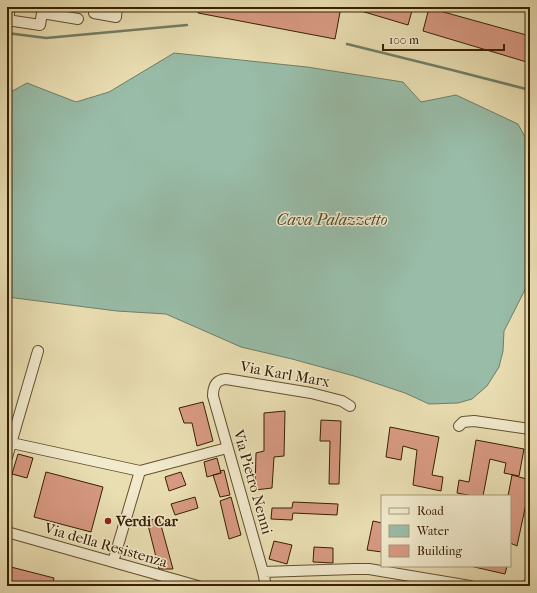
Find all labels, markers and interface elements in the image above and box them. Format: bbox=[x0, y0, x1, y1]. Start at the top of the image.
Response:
scale bar bbox=[383, 26, 504, 52]
text: 100 m bbox=[389, 33, 419, 47]
water label: Cava Palazzetto bbox=[277, 210, 388, 229]
street label: Via Karl Marx bbox=[238, 357, 331, 391]
street label: Via Pietro Nenni bbox=[229, 427, 277, 537]
legend bbox=[381, 495, 511, 567]
text: Road bbox=[417, 504, 444, 518]
place label: Verdi Car bbox=[115, 512, 178, 530]
marker: Verdi Car bbox=[103, 516, 113, 526]
street label: Via della Resistenza bbox=[42, 519, 171, 571]
text: Water bbox=[416, 524, 450, 538]
text: Building bbox=[417, 544, 462, 558]

